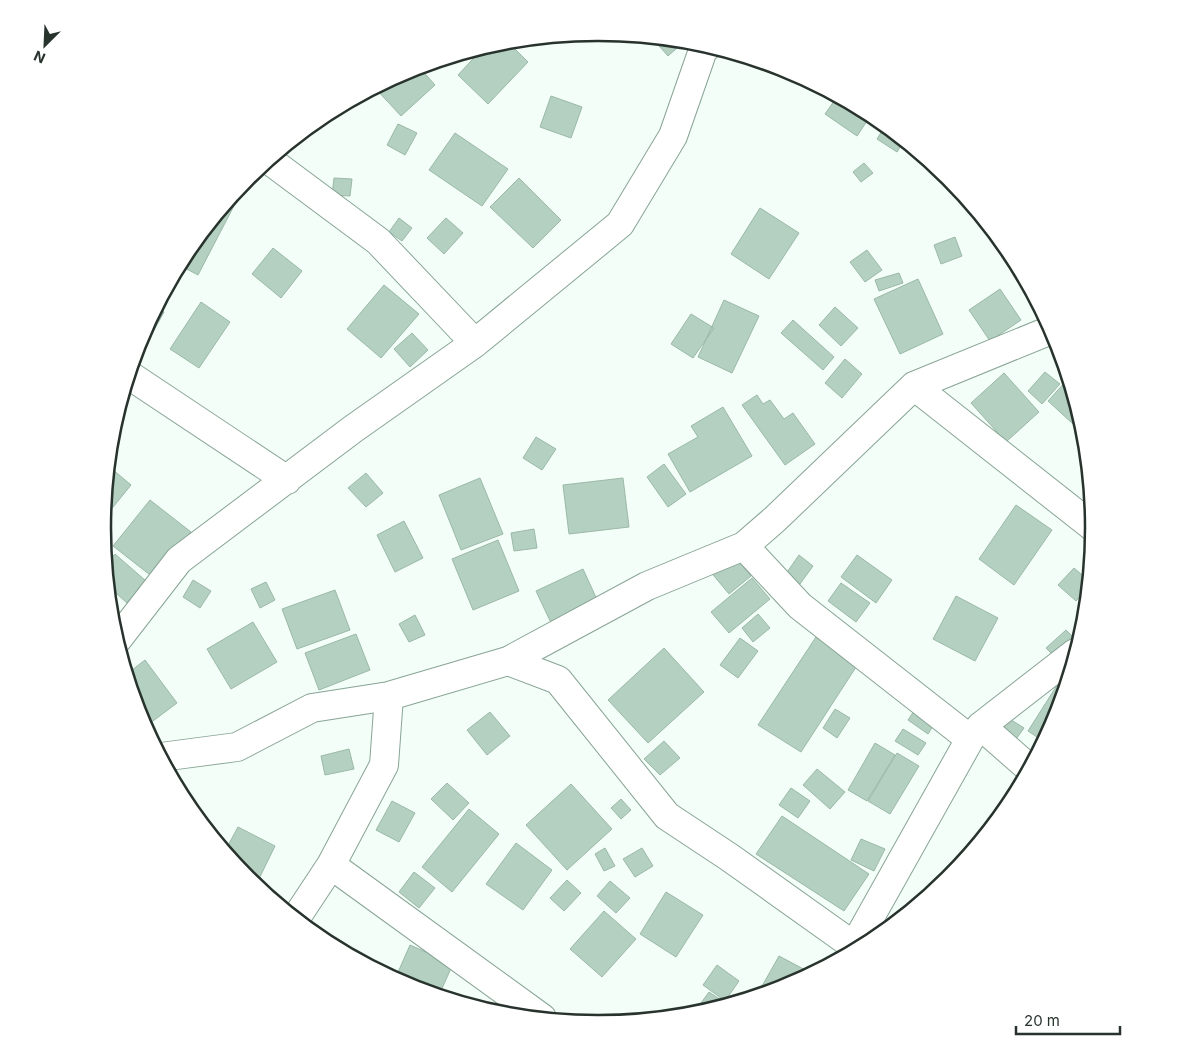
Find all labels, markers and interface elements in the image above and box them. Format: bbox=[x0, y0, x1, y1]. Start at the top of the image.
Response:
north arrow bbox=[20, 20, 70, 70]
text: N bbox=[31, 47, 48, 67]
scale bar bbox=[1016, 1004, 1120, 1036]
text: 20 m bbox=[1024, 1011, 1060, 1030]

